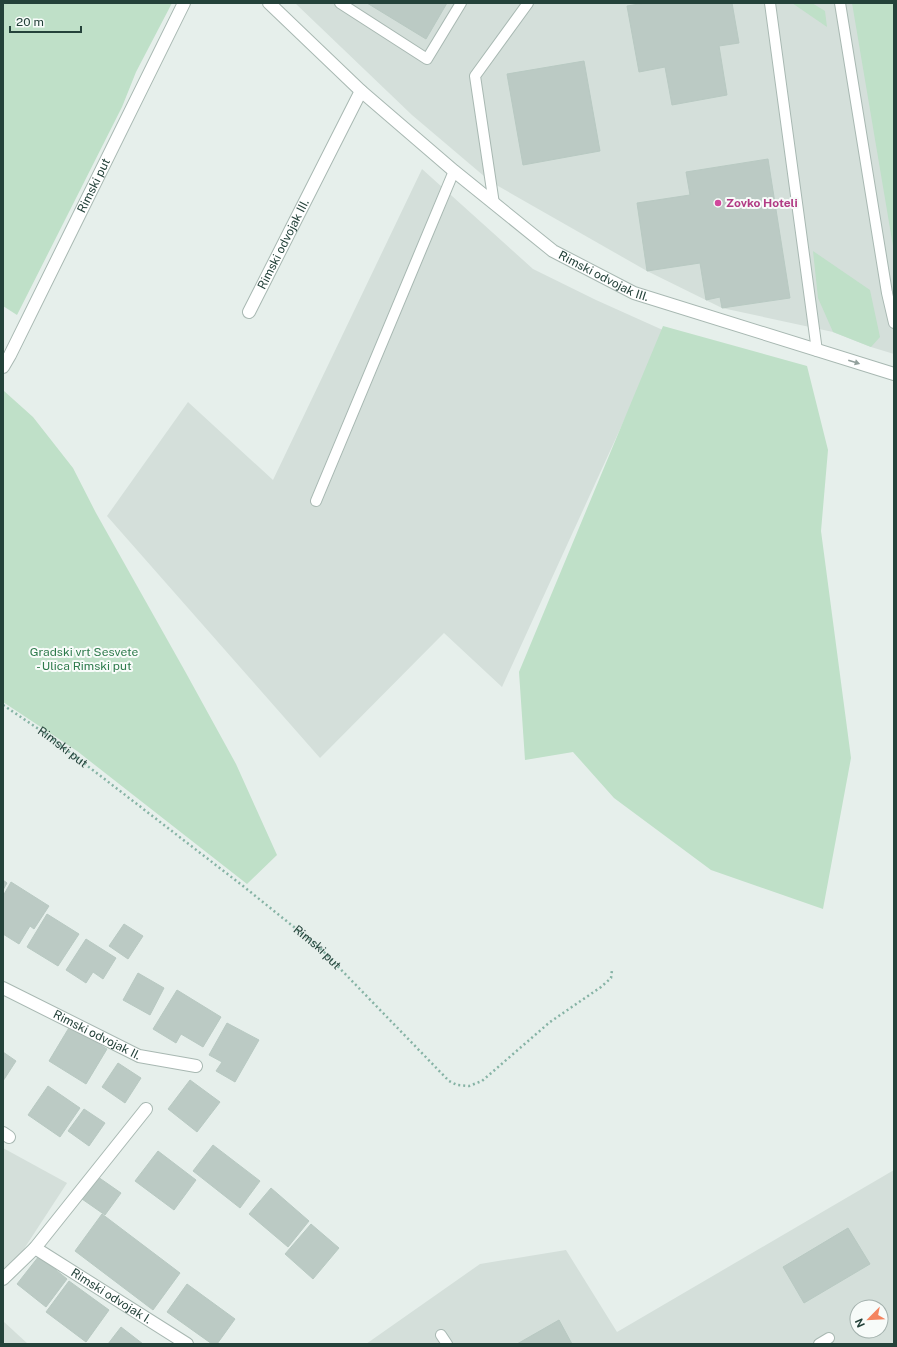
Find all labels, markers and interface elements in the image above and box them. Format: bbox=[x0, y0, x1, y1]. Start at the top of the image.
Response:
scale bar bbox=[10, 8, 81, 34]
text: 20 m bbox=[16, 15, 44, 29]
street label: Rimski put bbox=[74, 156, 113, 215]
place label: Zovko Hoteli bbox=[726, 196, 798, 210]
street label: Rimski odvojak III. bbox=[255, 197, 312, 292]
marker: Zovko Hoteli bbox=[713, 198, 723, 208]
street label: Rimski odvojak III. bbox=[556, 248, 650, 304]
one-way arrow bbox=[848, 359, 860, 365]
park label: Gradski vrt Sesvete - Ulica Rimski put bbox=[30, 645, 138, 673]
street label: Rimski put bbox=[35, 724, 91, 771]
street label: Rimski put bbox=[291, 922, 344, 972]
street label: Rimski odvojak II. bbox=[51, 1007, 143, 1063]
street label: Rimski odvojak I. bbox=[68, 1265, 154, 1327]
north arrow bbox=[849, 1299, 889, 1339]
text: N bbox=[853, 1317, 867, 1329]

